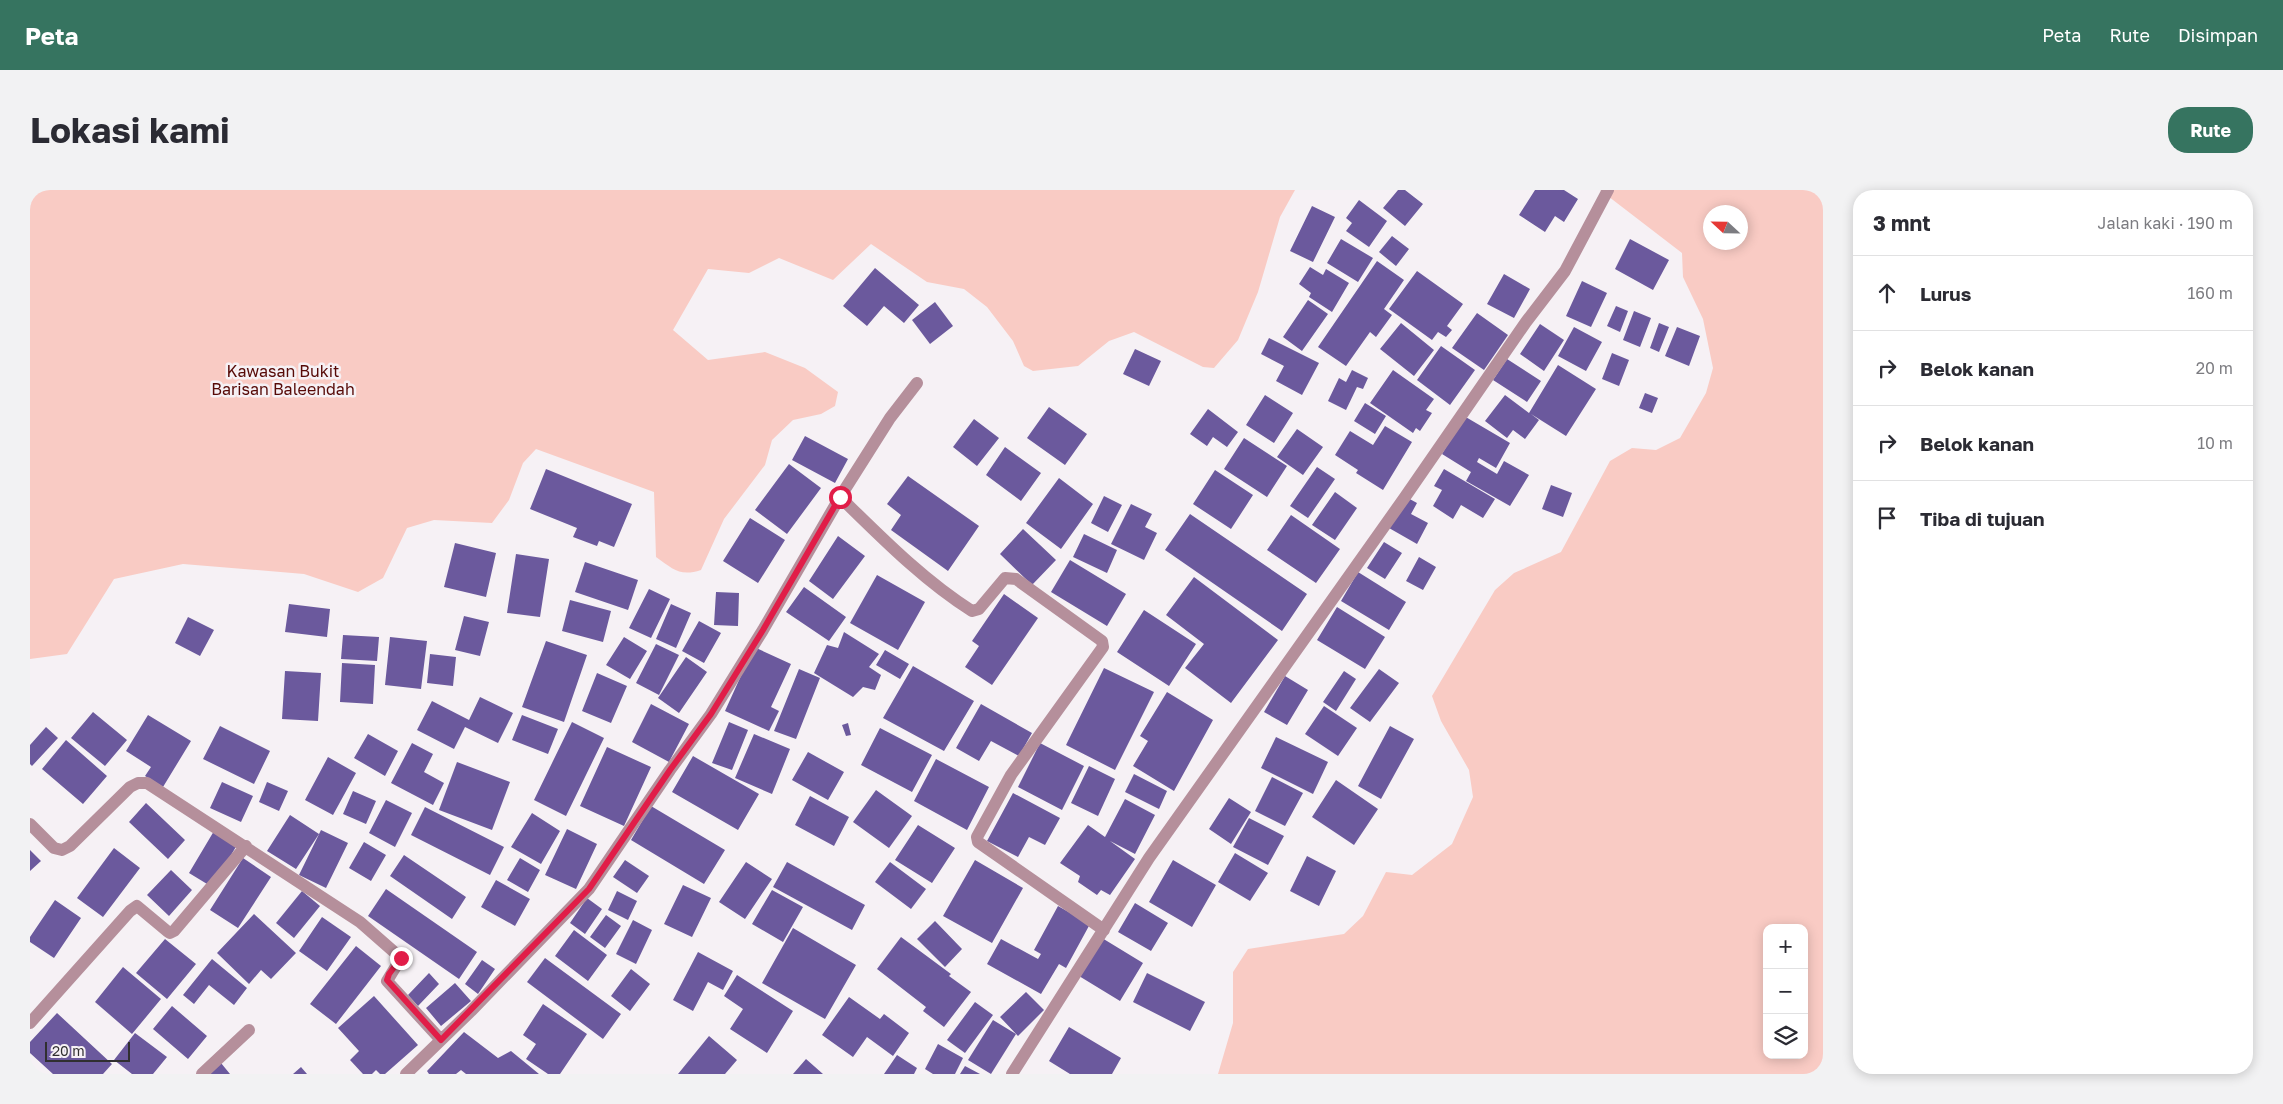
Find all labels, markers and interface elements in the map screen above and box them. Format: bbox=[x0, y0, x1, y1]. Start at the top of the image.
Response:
text: Peta bbox=[25, 21, 78, 50]
text: Peta bbox=[2042, 24, 2082, 46]
text: Rute bbox=[2110, 24, 2150, 46]
text: Disimpan bbox=[2178, 24, 2258, 46]
button: Rute bbox=[2168, 107, 2253, 153]
text: Lokasi kami bbox=[30, 109, 230, 151]
north arrow bbox=[1703, 205, 1748, 250]
text: 3 mnt bbox=[1873, 210, 1931, 236]
text: Jalan kaki · 190 m bbox=[2098, 213, 2233, 233]
icon: ahead bbox=[1873, 279, 1901, 307]
text: Lurus bbox=[1920, 282, 1971, 305]
text: 160 m bbox=[2187, 283, 2233, 303]
icon: right bbox=[1873, 354, 1901, 382]
text: Belok kanan bbox=[1920, 357, 2034, 380]
text: 20 m bbox=[2196, 358, 2233, 378]
park label: Kawasan Bukit Barisan Baleendah bbox=[211, 361, 355, 399]
icon: right bbox=[1873, 429, 1901, 457]
text: Belok kanan bbox=[1920, 432, 2034, 455]
text: 10 m bbox=[2197, 433, 2233, 453]
route start bbox=[829, 486, 852, 509]
icon: arrive bbox=[1873, 504, 1901, 532]
text: Tiba di tujuan bbox=[1920, 507, 2045, 530]
map controls bbox=[1763, 924, 1808, 1059]
button: + bbox=[1763, 924, 1808, 969]
route end bbox=[390, 947, 413, 970]
button: − bbox=[1763, 969, 1808, 1014]
button: layers bbox=[1763, 1014, 1808, 1059]
scale bar bbox=[45, 1039, 130, 1062]
text: 20 m bbox=[52, 1042, 85, 1059]

